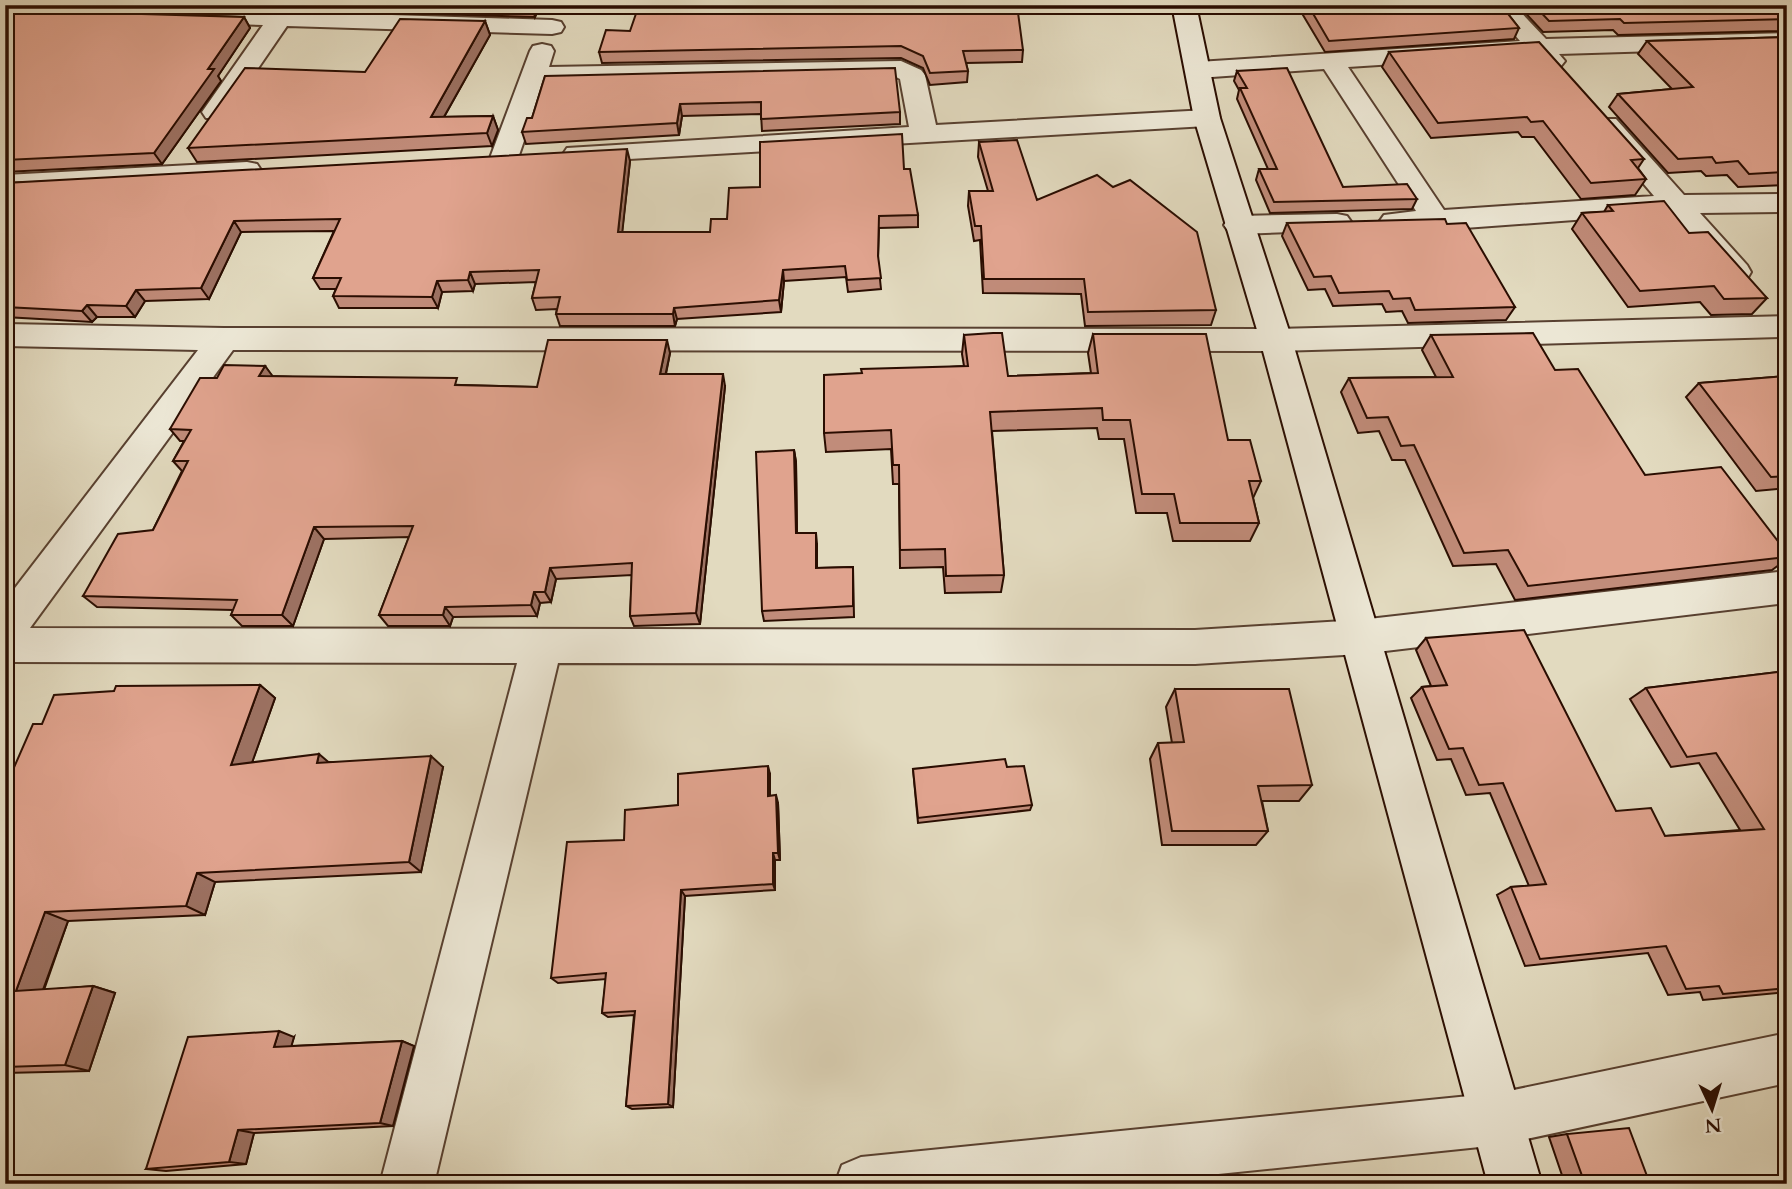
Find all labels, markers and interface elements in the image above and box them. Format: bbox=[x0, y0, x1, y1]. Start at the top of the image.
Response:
north arrow bbox=[1676, 1074, 1746, 1144]
text: N bbox=[1703, 1111, 1722, 1139]

